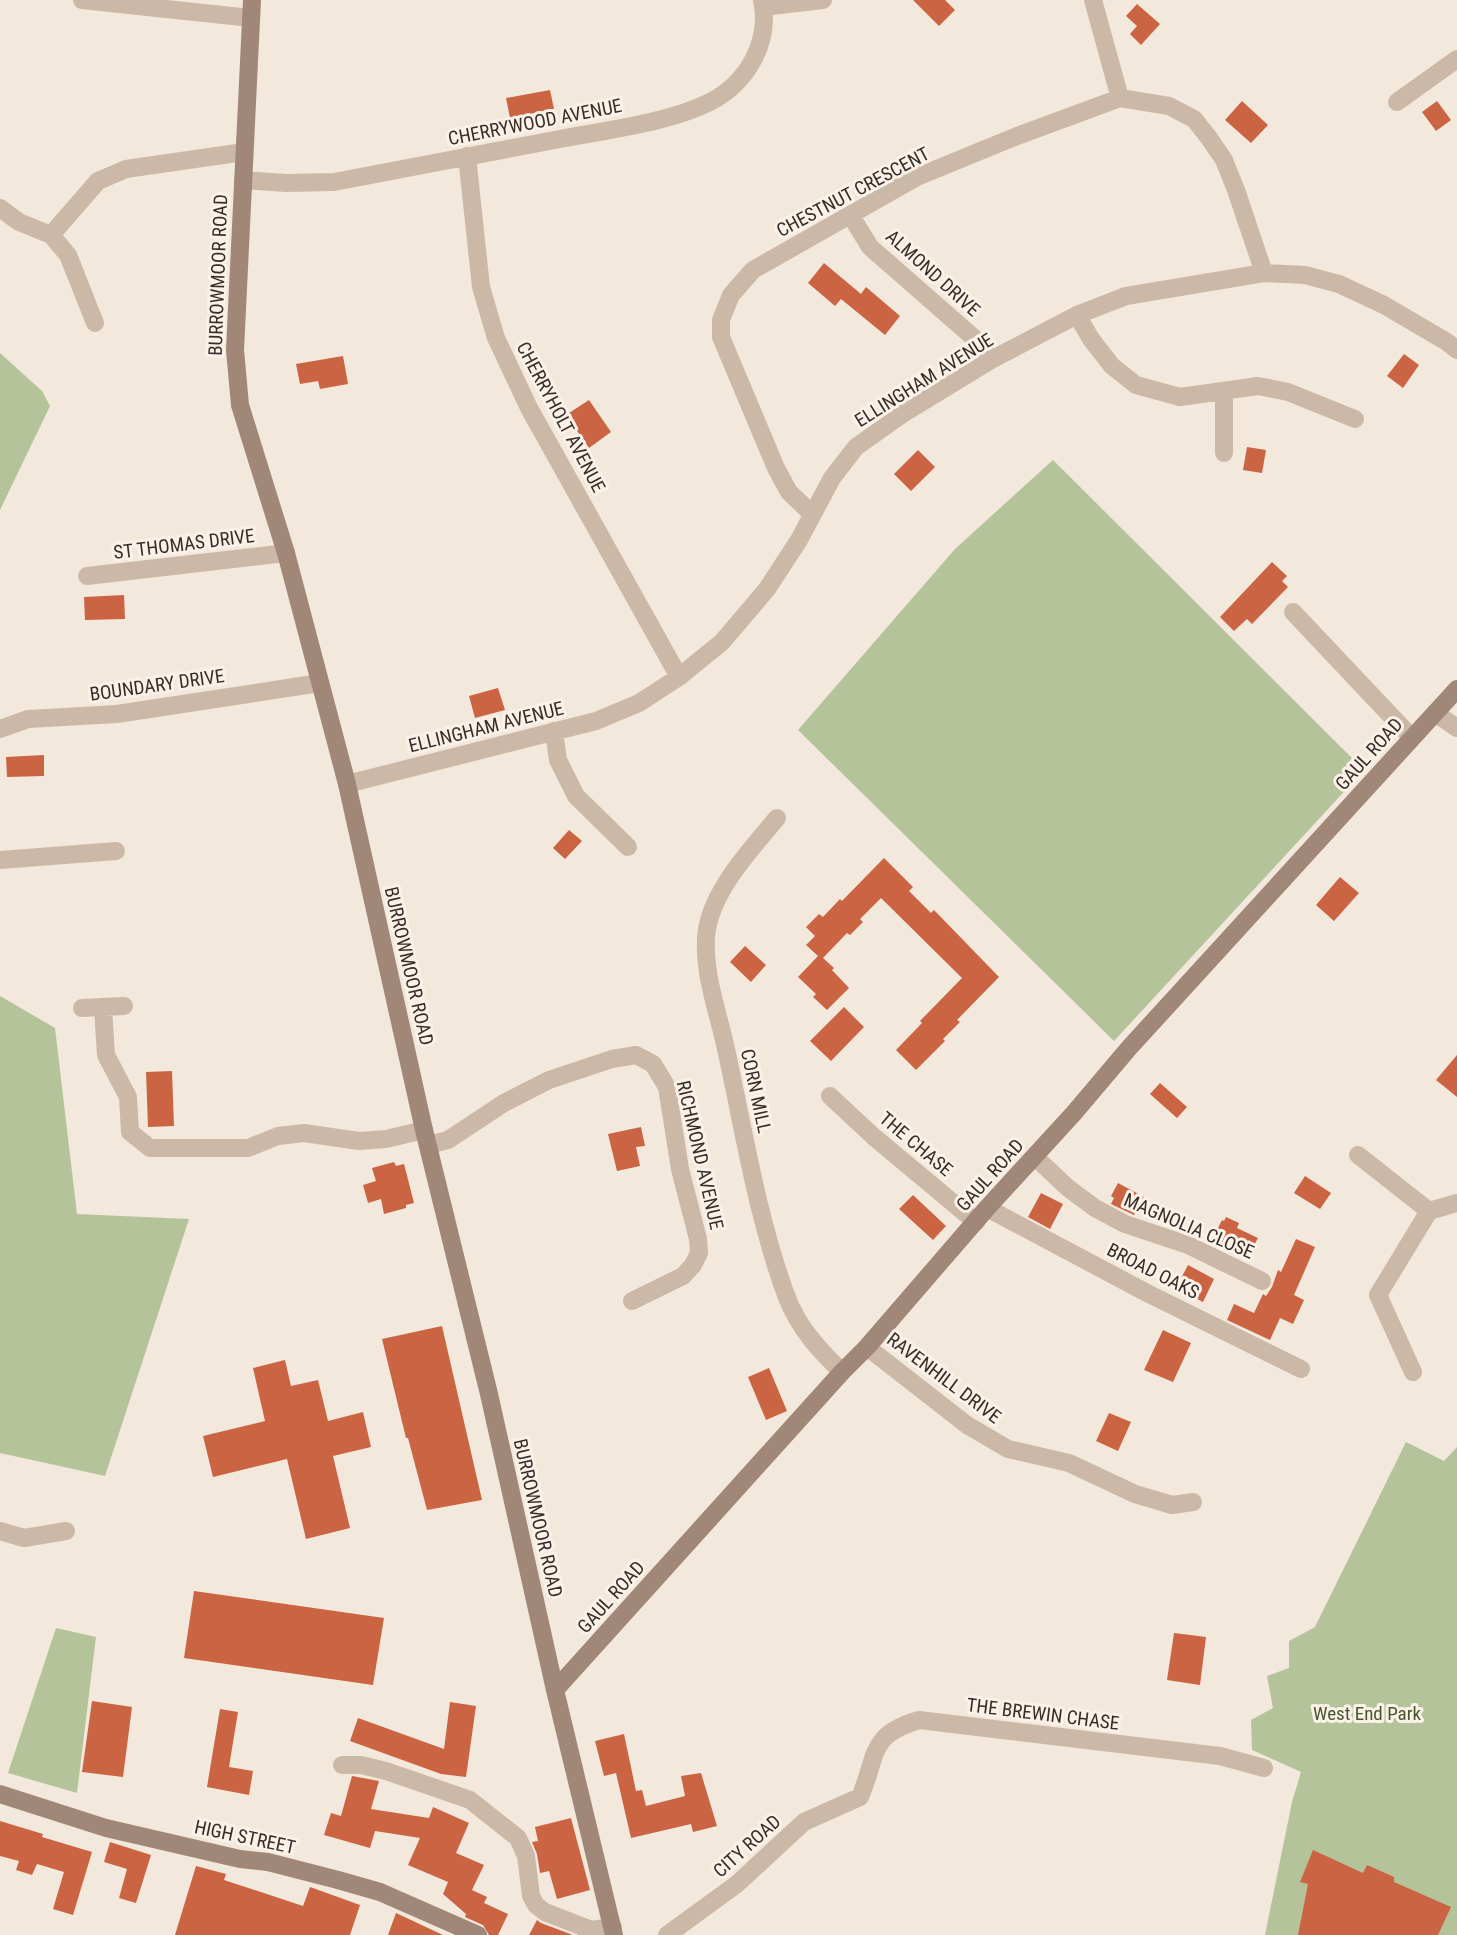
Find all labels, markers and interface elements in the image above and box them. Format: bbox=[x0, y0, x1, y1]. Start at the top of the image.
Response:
street label: CHERRYWOOD AVENUE bbox=[446, 94, 624, 150]
street label: CHESTNUT CRESCENT bbox=[773, 142, 933, 242]
street label: BURROWMOOR ROAD bbox=[204, 194, 232, 356]
street label: ALMOND DRIVE bbox=[881, 225, 985, 321]
street label: ELLINGHAM AVENUE bbox=[850, 328, 998, 432]
street label: CHERRYHOLT AVENUE bbox=[512, 338, 610, 496]
street label: ST THOMAS DRIVE bbox=[112, 524, 256, 564]
street label: BOUNDARY DRIVE bbox=[88, 664, 226, 706]
street label: ELLINGHAM AVENUE bbox=[406, 697, 566, 757]
street label: GAUL ROAD bbox=[1331, 713, 1407, 795]
street label: BURROWMOOR ROAD bbox=[380, 885, 438, 1047]
street label: CORN MILL bbox=[736, 1047, 776, 1135]
street label: RICHMOND AVENUE bbox=[672, 1078, 728, 1232]
street label: THE CHASE bbox=[875, 1107, 957, 1181]
street label: GAUL ROAD bbox=[952, 1134, 1028, 1216]
street label: MAGNOLIA CLOSE bbox=[1121, 1188, 1257, 1264]
street label: BROAD OAKS bbox=[1103, 1238, 1203, 1304]
street label: RAVENHILL DRIVE bbox=[882, 1328, 1006, 1428]
street label: BURROWMOOR ROAD bbox=[509, 1437, 567, 1599]
street label: GAUL ROAD bbox=[573, 1556, 649, 1638]
street label: THE BREWIN CHASE bbox=[965, 1693, 1121, 1735]
park label: West End Park bbox=[1313, 1702, 1421, 1725]
street label: CITY ROAD bbox=[709, 1810, 785, 1882]
street label: HIGH STREET bbox=[192, 1815, 298, 1859]

